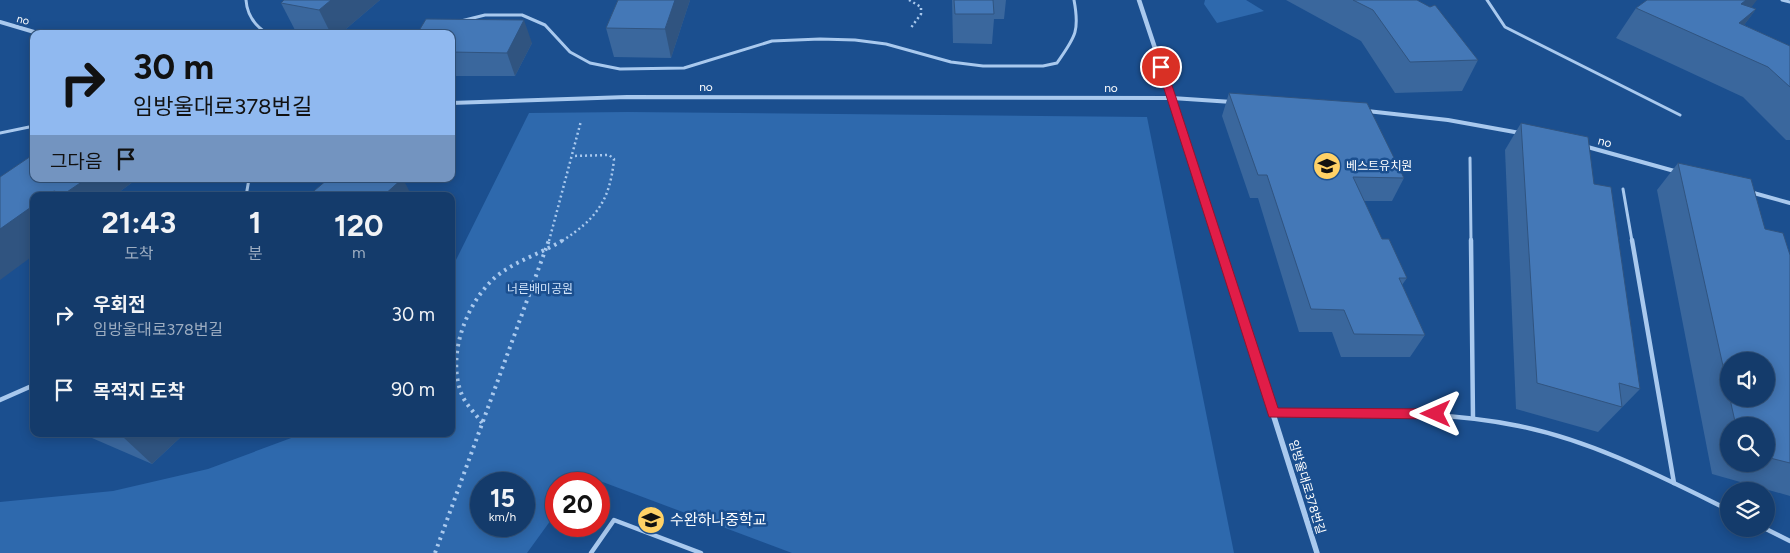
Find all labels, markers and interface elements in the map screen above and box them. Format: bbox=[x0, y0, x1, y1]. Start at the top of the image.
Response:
street label: no bbox=[15, 12, 31, 28]
text: 30 m bbox=[133, 46, 214, 88]
pin bbox=[1140, 46, 1182, 88]
icon: right bbox=[50, 50, 115, 115]
icon: arrive bbox=[1147, 53, 1175, 81]
street label: no bbox=[699, 80, 713, 94]
street label: no bbox=[1104, 81, 1118, 95]
text: 임방울대로378번길 bbox=[133, 93, 312, 120]
street label: no bbox=[1597, 133, 1613, 151]
icon: arrive bbox=[112, 145, 140, 173]
text: 그다음 bbox=[50, 150, 102, 173]
school or university icon: 베스트유치원 bbox=[1312, 151, 1342, 181]
place label: 베스트유치원 bbox=[1346, 159, 1412, 173]
text: 21:43 bbox=[102, 204, 176, 241]
text: 1 bbox=[249, 204, 261, 241]
text: 120 bbox=[334, 207, 383, 244]
text: m bbox=[352, 243, 366, 262]
text: 도착 bbox=[124, 244, 154, 263]
text: 분 bbox=[248, 244, 262, 263]
park label: 너른배미공원 bbox=[507, 282, 573, 296]
text: 우회전 bbox=[93, 293, 145, 316]
icon: right bbox=[50, 301, 78, 329]
text: 30 m bbox=[392, 303, 435, 326]
text: 임방울대로378번길 bbox=[93, 320, 223, 339]
map controls bbox=[1720, 352, 1775, 537]
button: sound bbox=[1720, 352, 1775, 407]
icon: arrive bbox=[50, 376, 78, 404]
text: 90 m bbox=[391, 378, 435, 401]
text: 목적지 도착 bbox=[93, 380, 185, 403]
position arrow bbox=[1409, 387, 1461, 439]
button: search bbox=[1720, 417, 1775, 472]
street label: 임방울대로378번길 bbox=[1286, 438, 1328, 536]
speed limit sign: 20 bbox=[545, 472, 610, 537]
button: layers bbox=[1720, 482, 1775, 537]
text: 15 bbox=[490, 483, 515, 513]
school or university icon: 수완하나중학교 bbox=[636, 505, 666, 535]
text: km/h bbox=[489, 510, 516, 524]
place label: 수완하나중학교 bbox=[670, 511, 767, 529]

